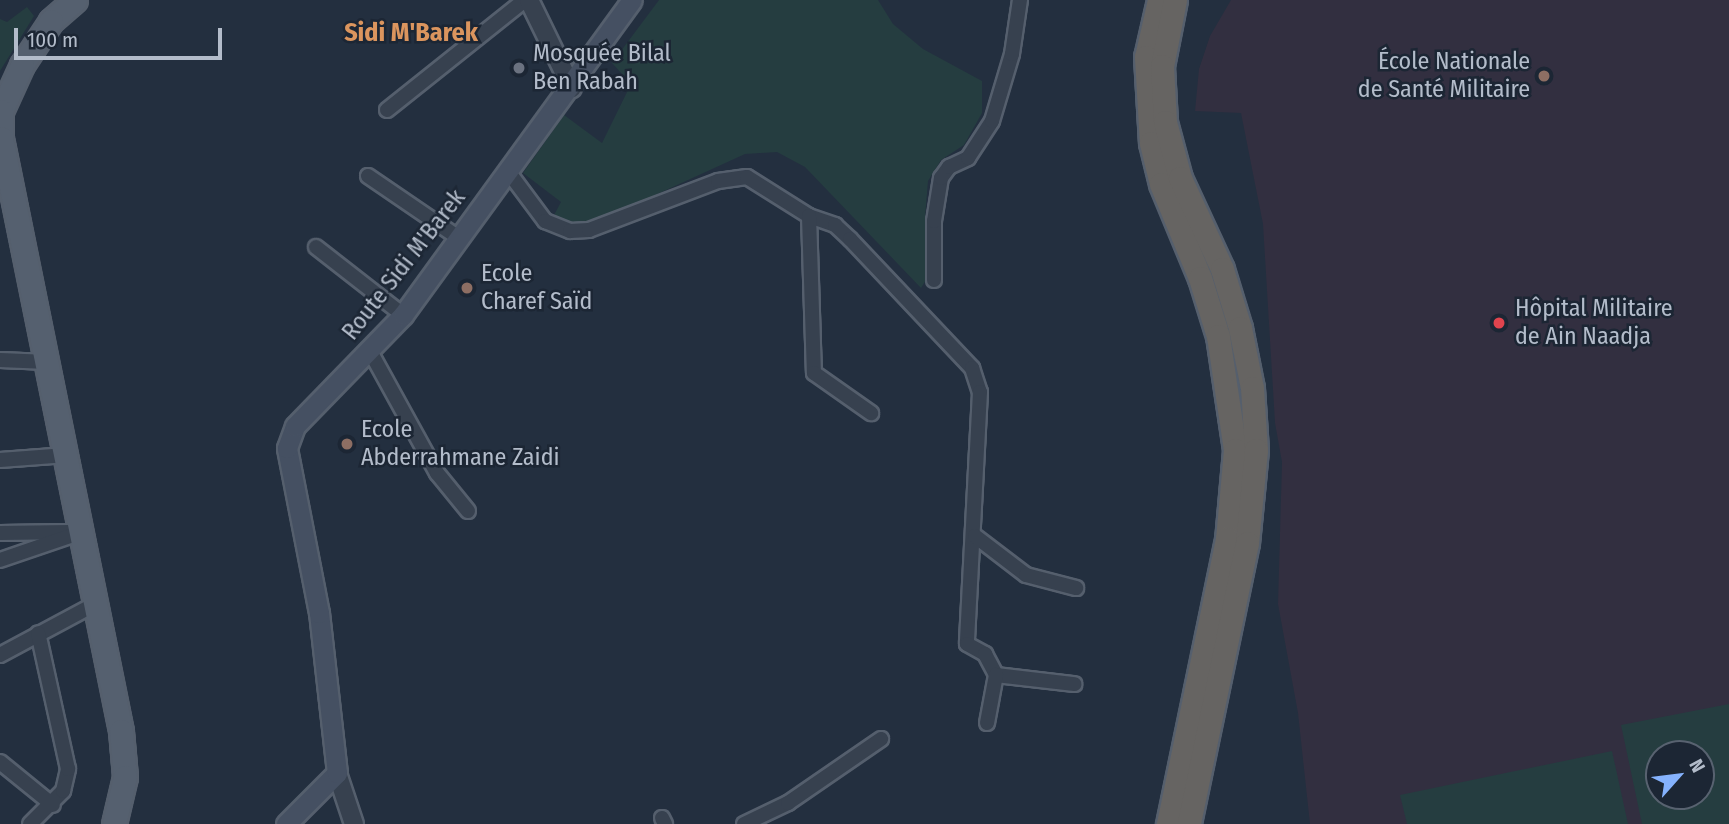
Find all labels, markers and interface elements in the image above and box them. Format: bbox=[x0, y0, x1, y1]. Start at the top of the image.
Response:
scale bar bbox=[18, 14, 226, 58]
district label: Sidi M'Barek bbox=[344, 17, 478, 49]
text: 100 m bbox=[27, 27, 78, 53]
place label: Mosquée Bilal Ben Rabah bbox=[533, 40, 671, 96]
place label: École Nationale de Santé Militaire bbox=[1358, 48, 1530, 104]
marker: Mosquée Bilal Ben Rabah bbox=[511, 60, 527, 76]
marker: École Nationale de Santé Militaire bbox=[1536, 68, 1552, 84]
street label: Route Sidi M'Barek bbox=[336, 184, 472, 346]
place label: Ecole Charef Saïd bbox=[481, 260, 592, 316]
marker: Ecole Charef Saïd bbox=[459, 280, 475, 296]
place label: Hôpital Militaire de Ain Naadja bbox=[1515, 295, 1673, 351]
marker: Hôpital Militaire de Ain Naadja bbox=[1489, 313, 1509, 333]
place label: Ecole Abderrahmane Zaidi bbox=[361, 416, 560, 472]
marker: Ecole Abderrahmane Zaidi bbox=[339, 436, 355, 452]
north arrow bbox=[1645, 740, 1715, 810]
text: N bbox=[1684, 755, 1710, 776]

